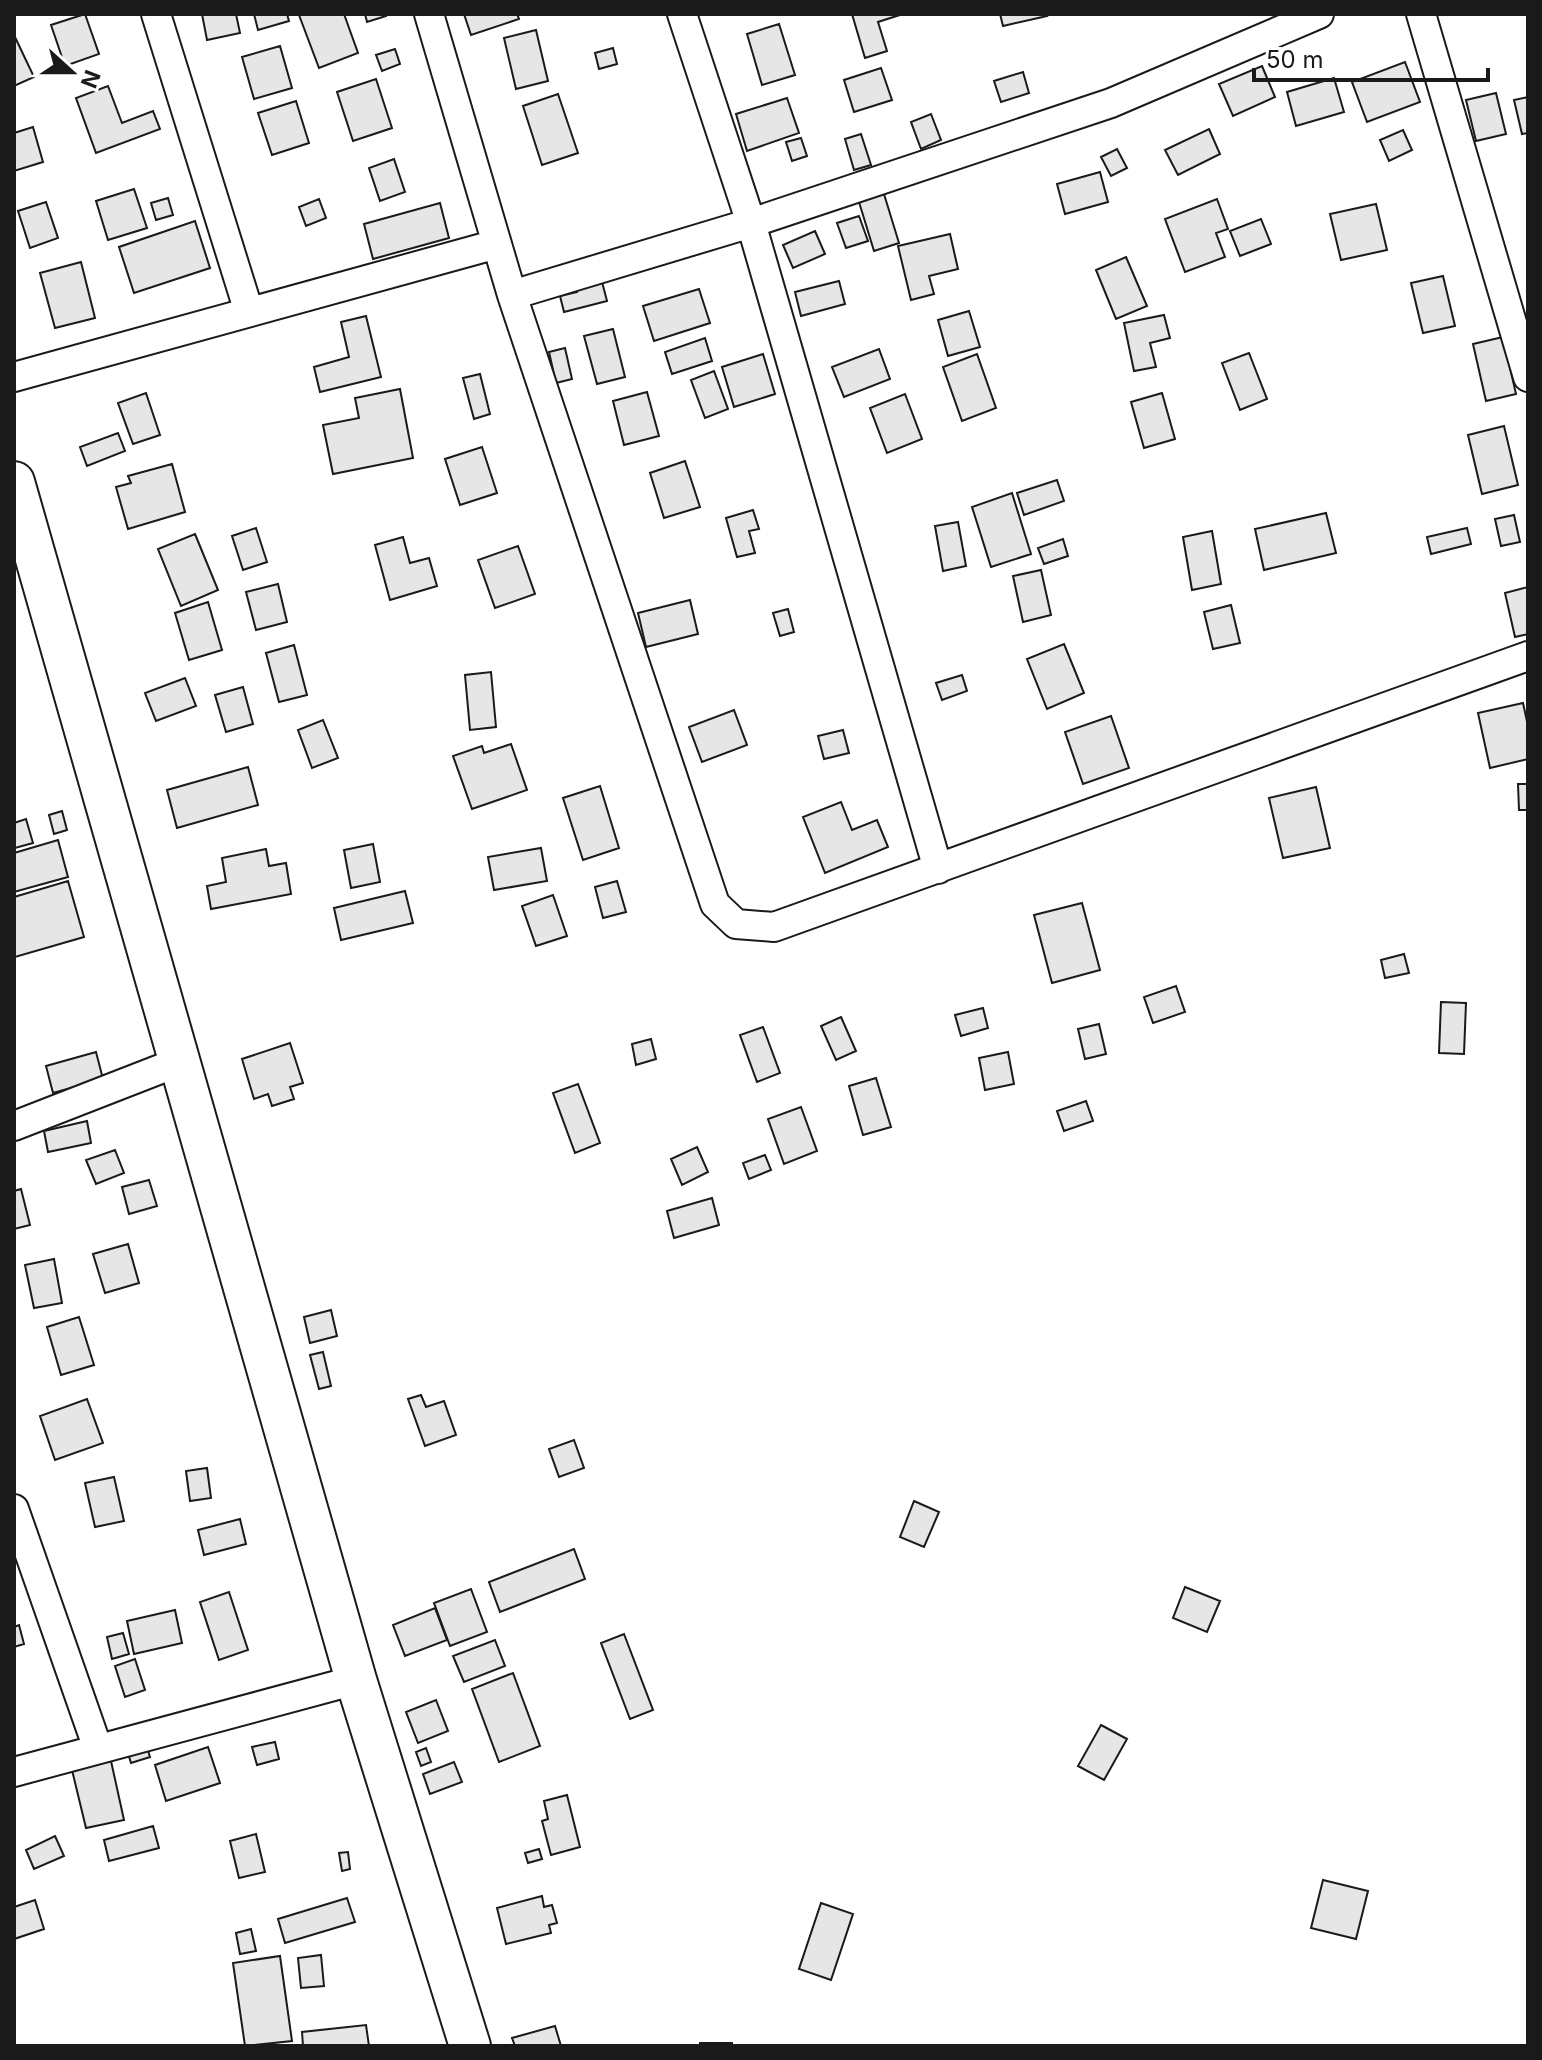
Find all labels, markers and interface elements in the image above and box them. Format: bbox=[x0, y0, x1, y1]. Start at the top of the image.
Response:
north arrow bbox=[32, 32, 112, 112]
scale bar bbox=[1254, 32, 1488, 82]
text: 50 m bbox=[1266, 45, 1324, 74]
text: N bbox=[76, 67, 106, 92]

